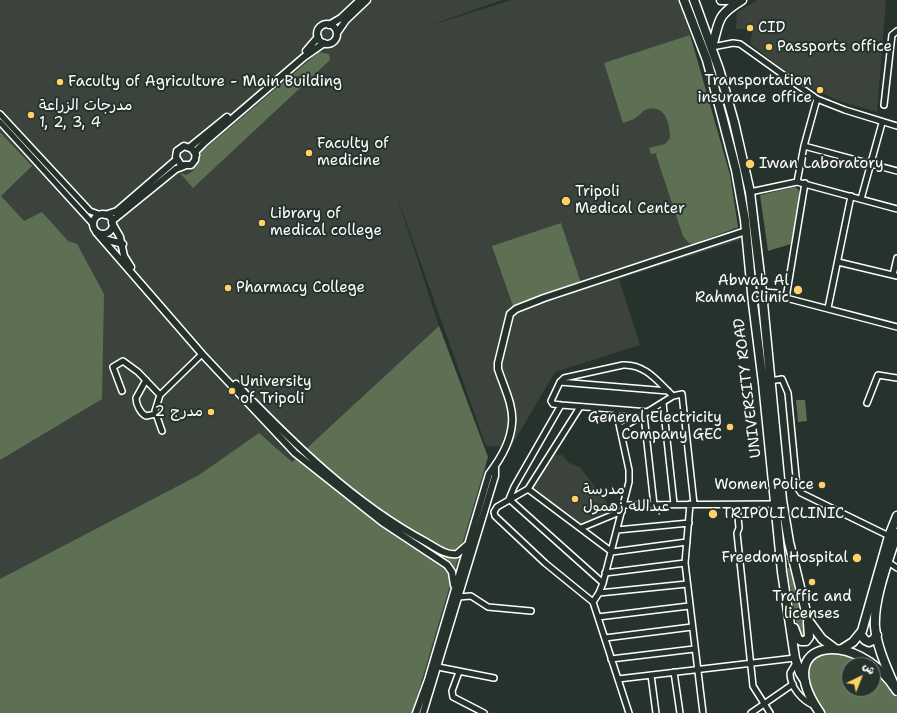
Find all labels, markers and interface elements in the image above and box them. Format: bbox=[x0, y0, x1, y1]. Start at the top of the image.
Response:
place label: CID bbox=[758, 19, 785, 37]
marker: CID bbox=[745, 23, 755, 33]
place label: Passports office bbox=[777, 38, 892, 56]
marker: Passports office bbox=[764, 42, 774, 52]
place label: Transportation insurance office bbox=[697, 72, 812, 107]
place label: Faculty of Agriculture - Main Building bbox=[68, 73, 342, 91]
marker: Faculty of Agriculture - Main Building bbox=[55, 77, 65, 87]
marker: Transportation insurance office bbox=[815, 85, 825, 95]
place label: مدرجات الزراعة 1, 2, 3, 4 bbox=[39, 97, 133, 132]
marker: مدرجات الزراعة 1, 2, 3, 4 bbox=[26, 110, 36, 120]
place label: Faculty of medicine bbox=[317, 135, 389, 170]
marker: Faculty of medicine bbox=[304, 148, 314, 158]
place label: Iwan Laboratory bbox=[759, 155, 884, 173]
marker: Iwan Laboratory bbox=[744, 158, 756, 170]
place label: Tripoli Medical Center bbox=[575, 183, 685, 218]
marker: Tripoli Medical Center bbox=[560, 195, 572, 207]
place label: Library of medical college bbox=[270, 205, 382, 240]
marker: Library of medical college bbox=[257, 218, 267, 228]
place label: Abwab Al Rahma Clinic bbox=[695, 272, 789, 307]
place label: Pharmacy College bbox=[236, 279, 365, 297]
marker: Pharmacy College bbox=[223, 283, 233, 293]
marker: Abwab Al Rahma Clinic bbox=[792, 284, 804, 296]
street label: UNIVERSITY ROAD bbox=[730, 317, 766, 459]
place label: University of Tripoli bbox=[240, 373, 312, 408]
marker: University of Tripoli bbox=[227, 386, 237, 396]
place label: مدرج 2 bbox=[155, 403, 203, 421]
marker: مدرج 2 bbox=[206, 407, 216, 417]
place label: General Electricity Company GEC bbox=[588, 409, 722, 444]
marker: General Electricity Company GEC bbox=[725, 422, 735, 432]
place label: Women Police bbox=[714, 476, 814, 494]
marker: Women Police bbox=[817, 480, 827, 490]
place label: مدرسة عبدالله زهمول bbox=[583, 481, 670, 516]
marker: مدرسة عبدالله زهمول bbox=[570, 494, 580, 504]
place label: TRIPOLI CLINIC bbox=[722, 505, 844, 523]
marker: TRIPOLI CLINIC bbox=[707, 508, 719, 520]
place label: Freedom Hospital bbox=[722, 549, 848, 567]
marker: Freedom Hospital bbox=[851, 552, 863, 564]
marker: Traffic and licenses bbox=[807, 577, 817, 587]
place label: Traffic and licenses bbox=[772, 588, 852, 623]
north arrow bbox=[841, 657, 881, 697]
text: ش bbox=[859, 659, 878, 678]

